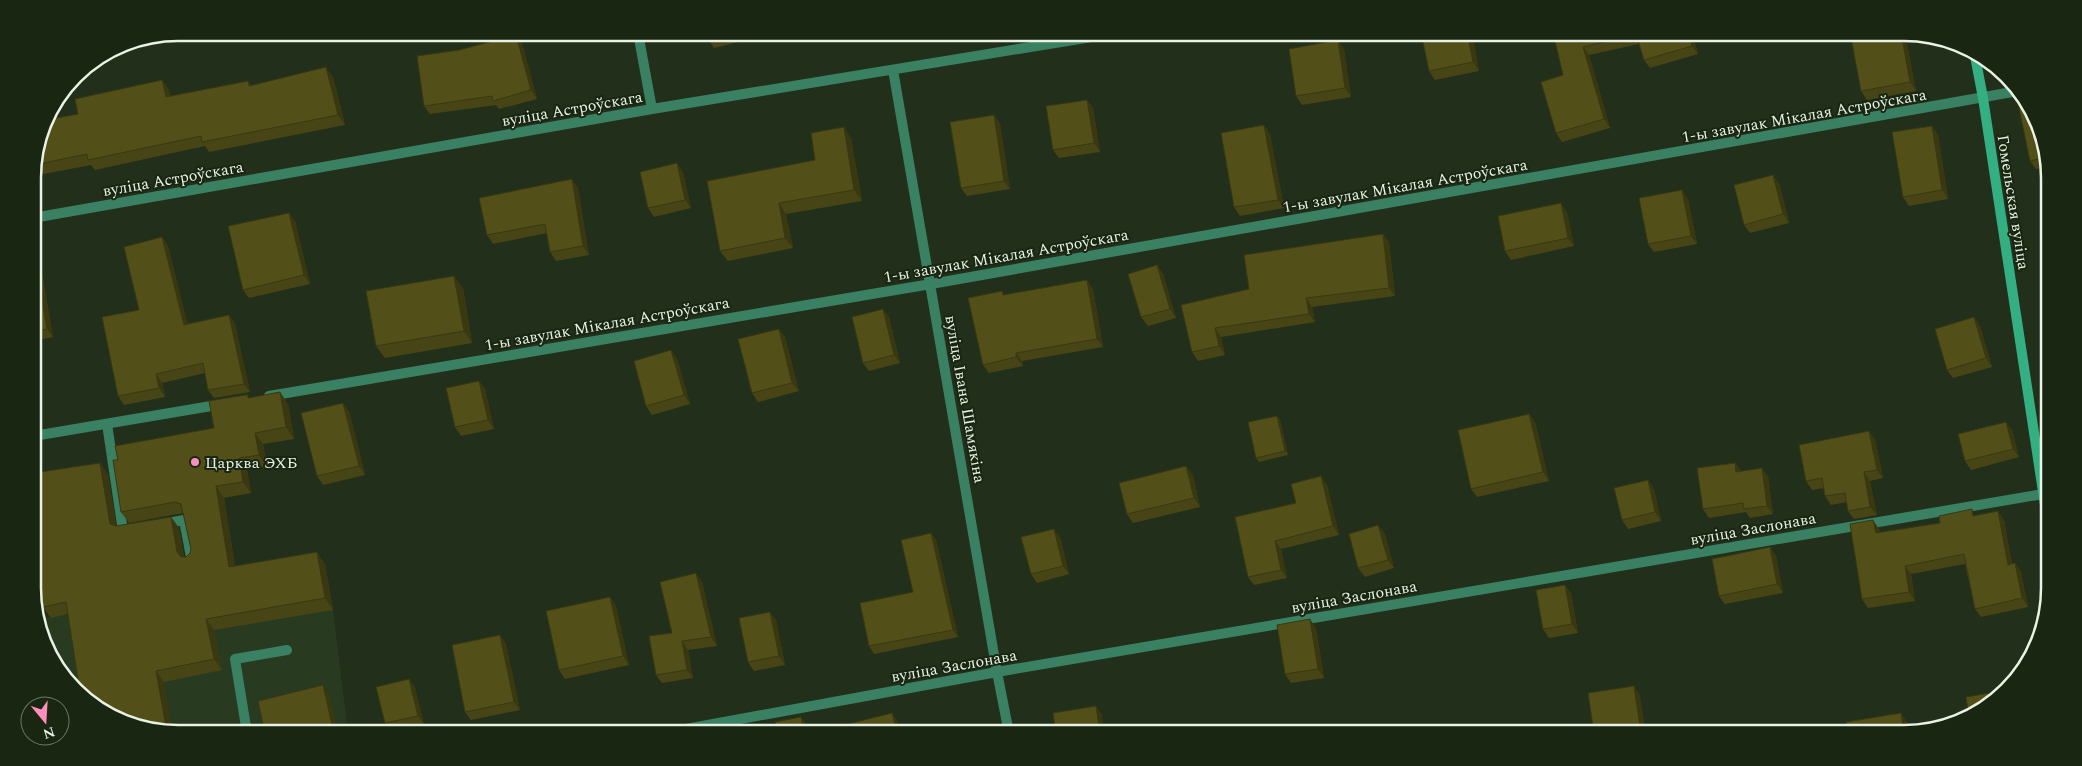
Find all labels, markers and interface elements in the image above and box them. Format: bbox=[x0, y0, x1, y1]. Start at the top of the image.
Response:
street label: 1-ы завулак Мікалая Астроўскага bbox=[1680, 83, 1929, 149]
street label: вуліца Астроўскага bbox=[500, 85, 645, 133]
street label: Гомельская вуліца bbox=[1991, 133, 2036, 271]
street label: 1-ы завулак Мікалая Астроўскага bbox=[1281, 153, 1530, 219]
street label: вуліца Астроўскага bbox=[101, 155, 246, 203]
street label: 1-ы завулак Мікалая Астроўскага bbox=[882, 223, 1131, 289]
street label: 1-ы завулак Мікалая Астроўскага bbox=[483, 291, 732, 357]
street label: вуліца Івана Шамякіна bbox=[938, 313, 992, 485]
place label: Царква ЭХБ bbox=[205, 451, 297, 475]
marker: Царква ЭХБ bbox=[189, 456, 201, 468]
street label: вуліца Заслонава bbox=[1688, 506, 1818, 552]
street label: вуліца Заслонава bbox=[1289, 574, 1419, 620]
street label: вуліца Заслонава bbox=[889, 643, 1019, 689]
north arrow bbox=[20, 696, 70, 746]
text: N bbox=[40, 721, 58, 745]

